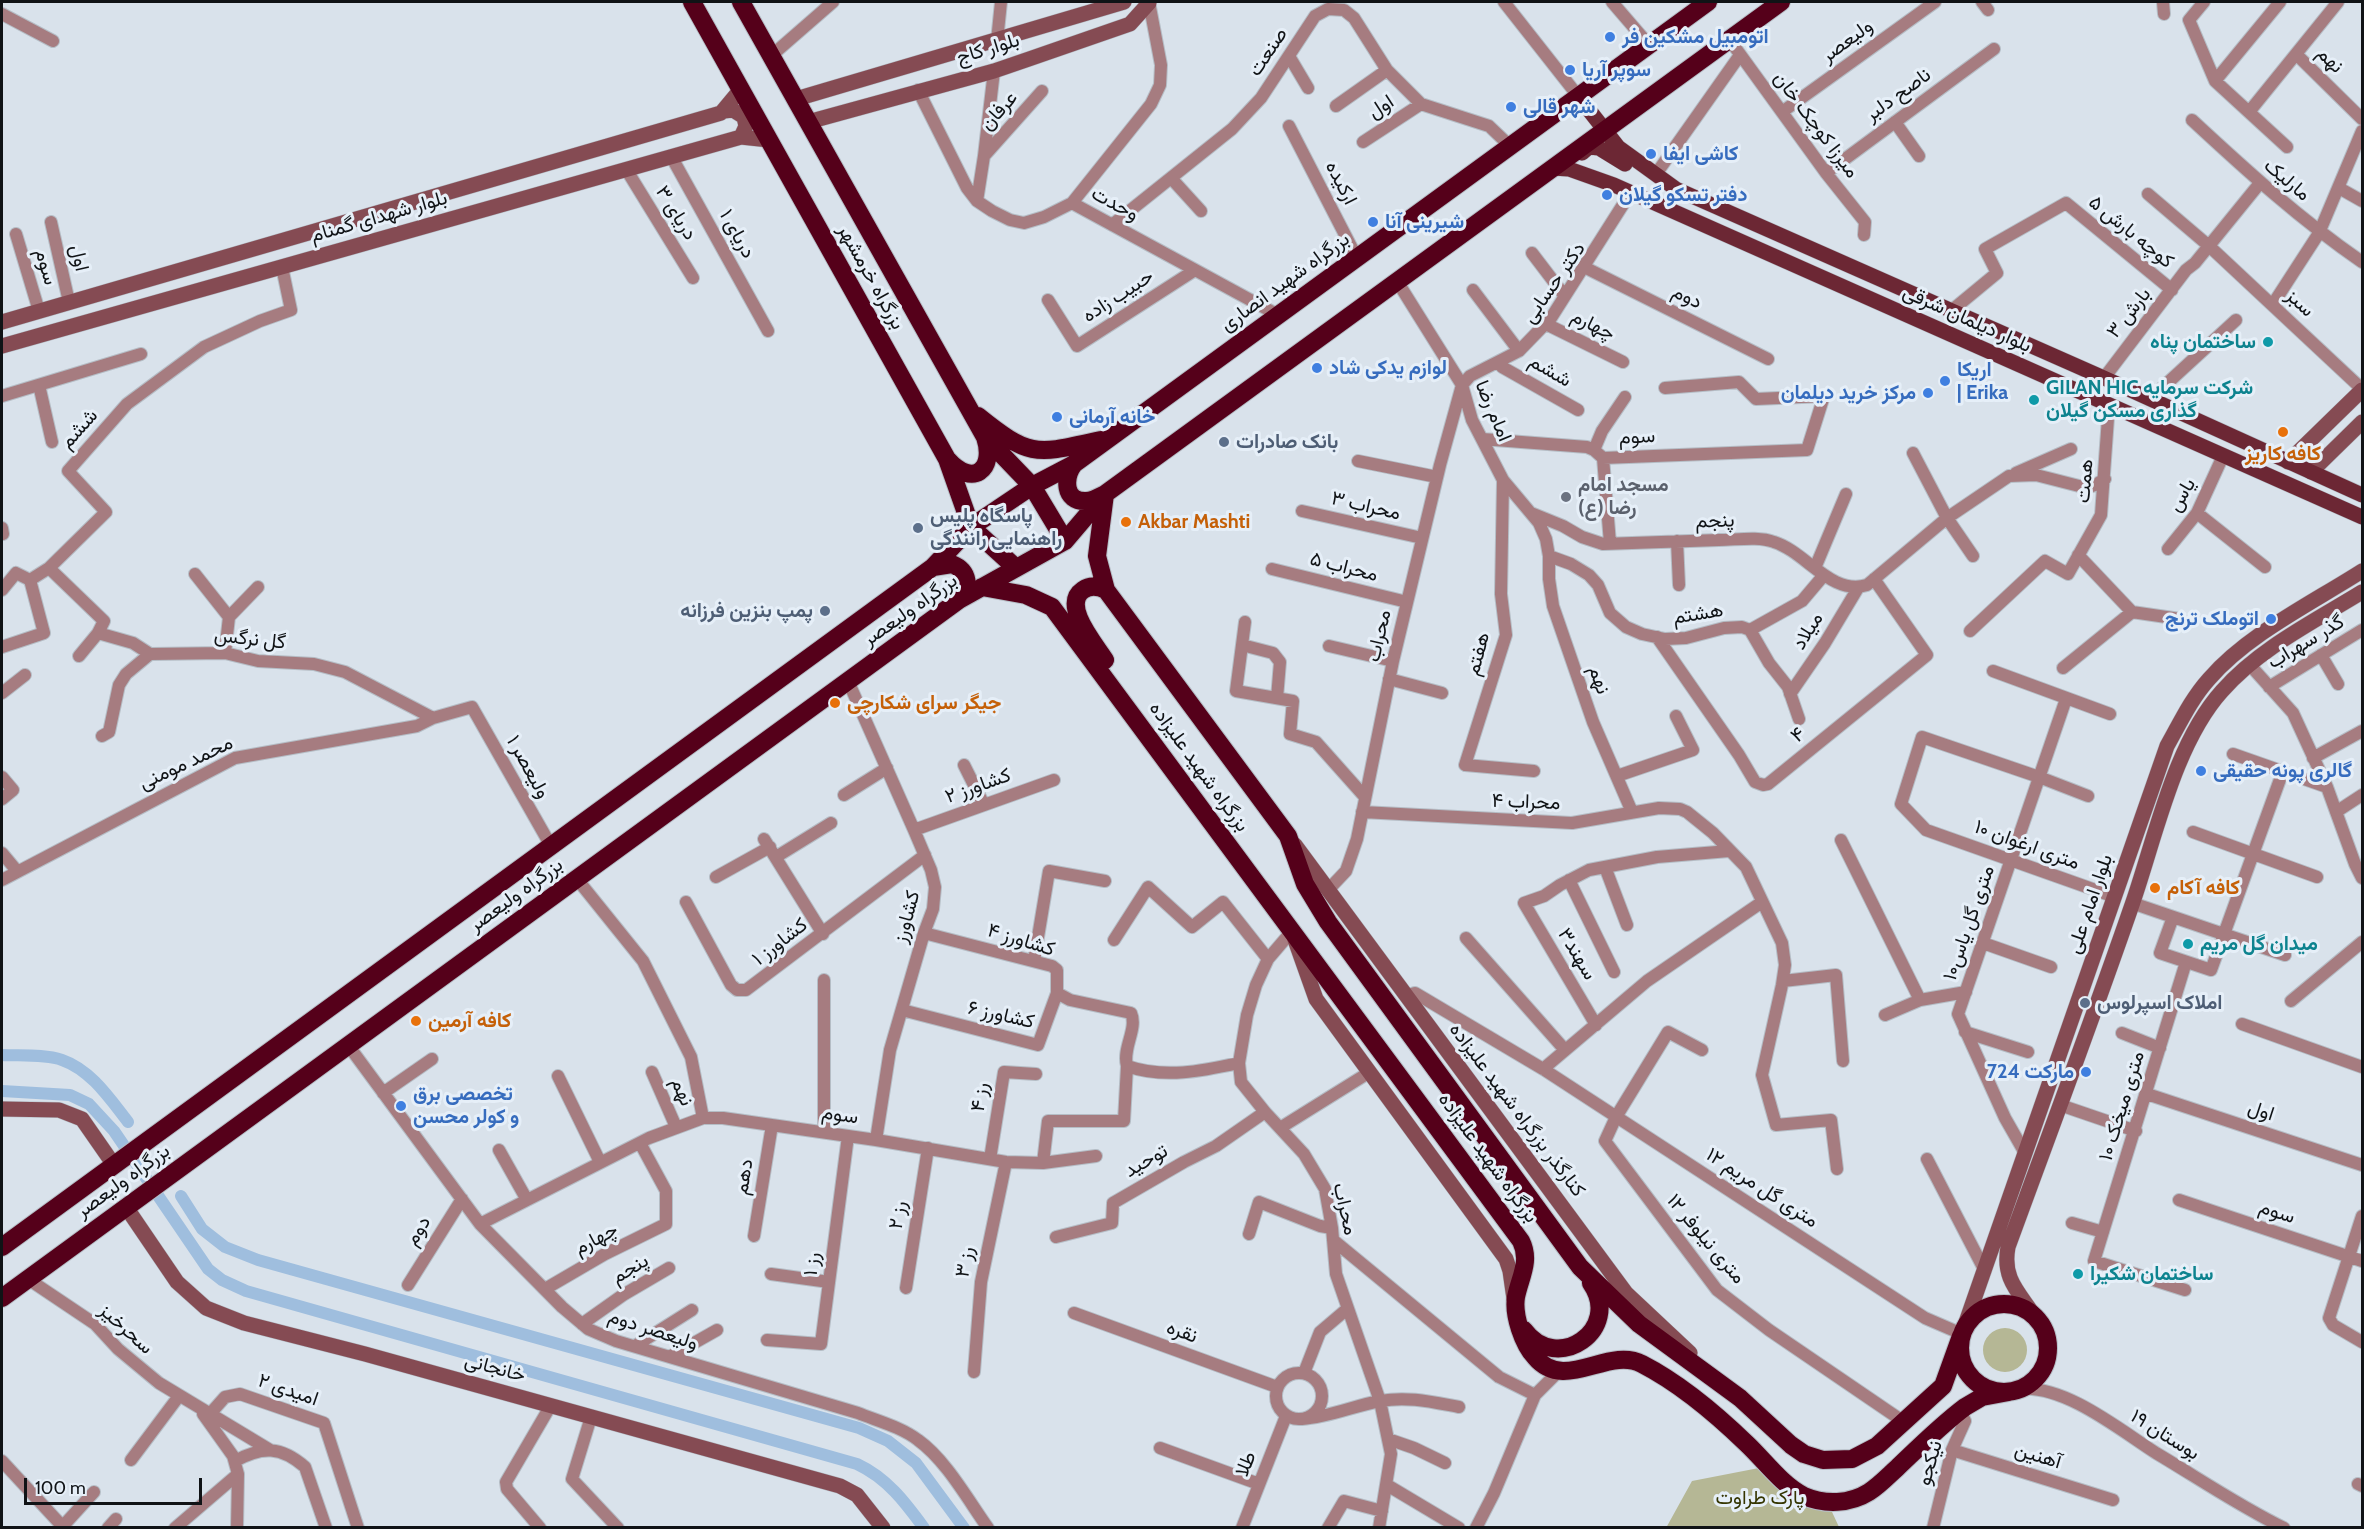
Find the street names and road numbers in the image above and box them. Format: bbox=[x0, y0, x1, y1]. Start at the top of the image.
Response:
street label: ولیعصر bbox=[1816, 14, 1878, 68]
street label: صنعت bbox=[1243, 23, 1293, 81]
street label: بلوار کاج bbox=[954, 28, 1022, 70]
street label: نهم bbox=[2311, 42, 2349, 78]
street label: ناصح دلبر bbox=[1860, 63, 1936, 127]
street label: میرزا کوچک خان bbox=[1768, 67, 1864, 183]
street label: عرفان bbox=[975, 86, 1023, 136]
street label: اول bbox=[1363, 90, 1399, 124]
street label: مارلیک bbox=[2259, 154, 2315, 206]
street label: ارکیده bbox=[1320, 157, 1362, 209]
street label: دریای ۳ bbox=[650, 181, 702, 245]
street label: وحدت bbox=[1087, 181, 1143, 227]
street label: بلوار شهدای گمنام bbox=[308, 186, 450, 248]
street label: کوچه بارش ۵ bbox=[2084, 190, 2178, 274]
street label: دریای ۱ bbox=[714, 205, 760, 263]
street label: بزرگراه خرمشهر bbox=[832, 220, 910, 334]
street label: بزرگراه شهید انصاری bbox=[1216, 227, 1354, 337]
street label: دکتر حسابی bbox=[1517, 238, 1591, 328]
street label: اول bbox=[64, 242, 94, 274]
street label: سوم bbox=[29, 246, 63, 288]
street label: حبیب زاده bbox=[1078, 264, 1158, 328]
street label: دوم bbox=[1668, 280, 1706, 314]
street label: بلوار دیلمان شرقی bbox=[1899, 280, 2035, 358]
street label: بارش ۳ bbox=[2102, 283, 2156, 343]
street label: سبز bbox=[2281, 284, 2319, 322]
street label: چهارم bbox=[1567, 304, 1619, 346]
street label: ششم bbox=[1524, 349, 1576, 393]
street label: امام رضا bbox=[1469, 377, 1517, 445]
street label: ششم bbox=[55, 404, 103, 454]
street label: سوم bbox=[1618, 424, 1656, 450]
street label: همت bbox=[2071, 458, 2099, 504]
street label: یاس bbox=[2163, 474, 2201, 516]
street label: محراب ۳ bbox=[1329, 486, 1403, 526]
street label: پنجم bbox=[1695, 508, 1735, 534]
street label: محراب ۵ bbox=[1308, 547, 1380, 587]
street label: بزرگراه ولیعصر bbox=[858, 569, 962, 651]
street label: هشتم bbox=[1671, 598, 1725, 630]
street label: محراب bbox=[1361, 608, 1397, 664]
street label: میلاد bbox=[1787, 608, 1829, 654]
street label: گذر سهراب bbox=[2263, 610, 2349, 674]
street label: گل نرگس bbox=[213, 623, 287, 655]
street label: هفتم bbox=[1461, 630, 1495, 678]
street label: نهم bbox=[1583, 663, 1615, 697]
street label: بزرگراه شهید علیزاده bbox=[1144, 697, 1254, 837]
street label: ۴ bbox=[1786, 722, 1810, 748]
street label: محمد مومنی bbox=[135, 731, 237, 795]
street label: ولیعصر ۱ bbox=[501, 731, 555, 803]
street label: کشاورز ۲ bbox=[942, 763, 1014, 809]
street label: محراب ۴ bbox=[1491, 789, 1561, 815]
street label: ۱۰ متری ارغوان bbox=[1971, 815, 2083, 875]
street label: بلوار امام علی bbox=[2062, 851, 2118, 957]
street label: بزرگراه ولیعصر bbox=[464, 853, 568, 937]
street label: ۱۰متری گل یاس bbox=[1938, 862, 2000, 984]
street label: کشاورز bbox=[889, 888, 925, 946]
street label: کشاورز ۱ bbox=[748, 913, 812, 971]
street label: کشاورز ۴ bbox=[984, 918, 1058, 962]
street label: سهند۳ bbox=[1552, 924, 1602, 984]
street label: کشاورز ۶ bbox=[965, 996, 1037, 1034]
street label: کنارگذر بزرگراه شهید علیزاده bbox=[1444, 1018, 1590, 1202]
street label: ۱۰ متری میخک bbox=[2094, 1048, 2150, 1164]
street label: نهم bbox=[665, 1074, 699, 1110]
street label: رز ۴ bbox=[966, 1081, 994, 1113]
street label: بزرگراه شهید علیزاده bbox=[1433, 1088, 1543, 1228]
street label: اول bbox=[2245, 1096, 2277, 1126]
street label: سوم bbox=[820, 1101, 860, 1129]
street label: بزرگراه ولیعصر bbox=[71, 1139, 175, 1223]
street label: توحید bbox=[1120, 1139, 1172, 1183]
street label: ۱۲ متری گل مریم bbox=[1701, 1143, 1823, 1233]
street label: دهم bbox=[729, 1157, 759, 1197]
street label: محراب bbox=[1327, 1181, 1363, 1237]
street label: ۱۲ متری نیلوفر bbox=[1661, 1189, 1751, 1289]
street label: سوم bbox=[2256, 1195, 2298, 1229]
street label: رز ۲ bbox=[884, 1199, 912, 1231]
street label: دوم bbox=[400, 1212, 436, 1250]
street label: چهارم bbox=[570, 1218, 622, 1260]
street label: رز ۳ bbox=[950, 1245, 980, 1279]
street label: پنجم bbox=[607, 1249, 653, 1289]
street label: رز ۱ bbox=[799, 1251, 825, 1277]
street label: سحرخیز bbox=[94, 1298, 158, 1360]
street label: ولیعصر دوم bbox=[605, 1304, 701, 1356]
street label: نقره bbox=[1163, 1315, 1201, 1349]
street label: خانجانی bbox=[462, 1348, 528, 1388]
street label: امیدی ۲ bbox=[255, 1369, 321, 1411]
street label: بوستان ۱۹ bbox=[2126, 1404, 2204, 1466]
street label: نیکجو bbox=[1912, 1438, 1948, 1488]
street label: آهنین bbox=[2012, 1438, 2064, 1474]
street label: طلا bbox=[1230, 1448, 1262, 1480]

